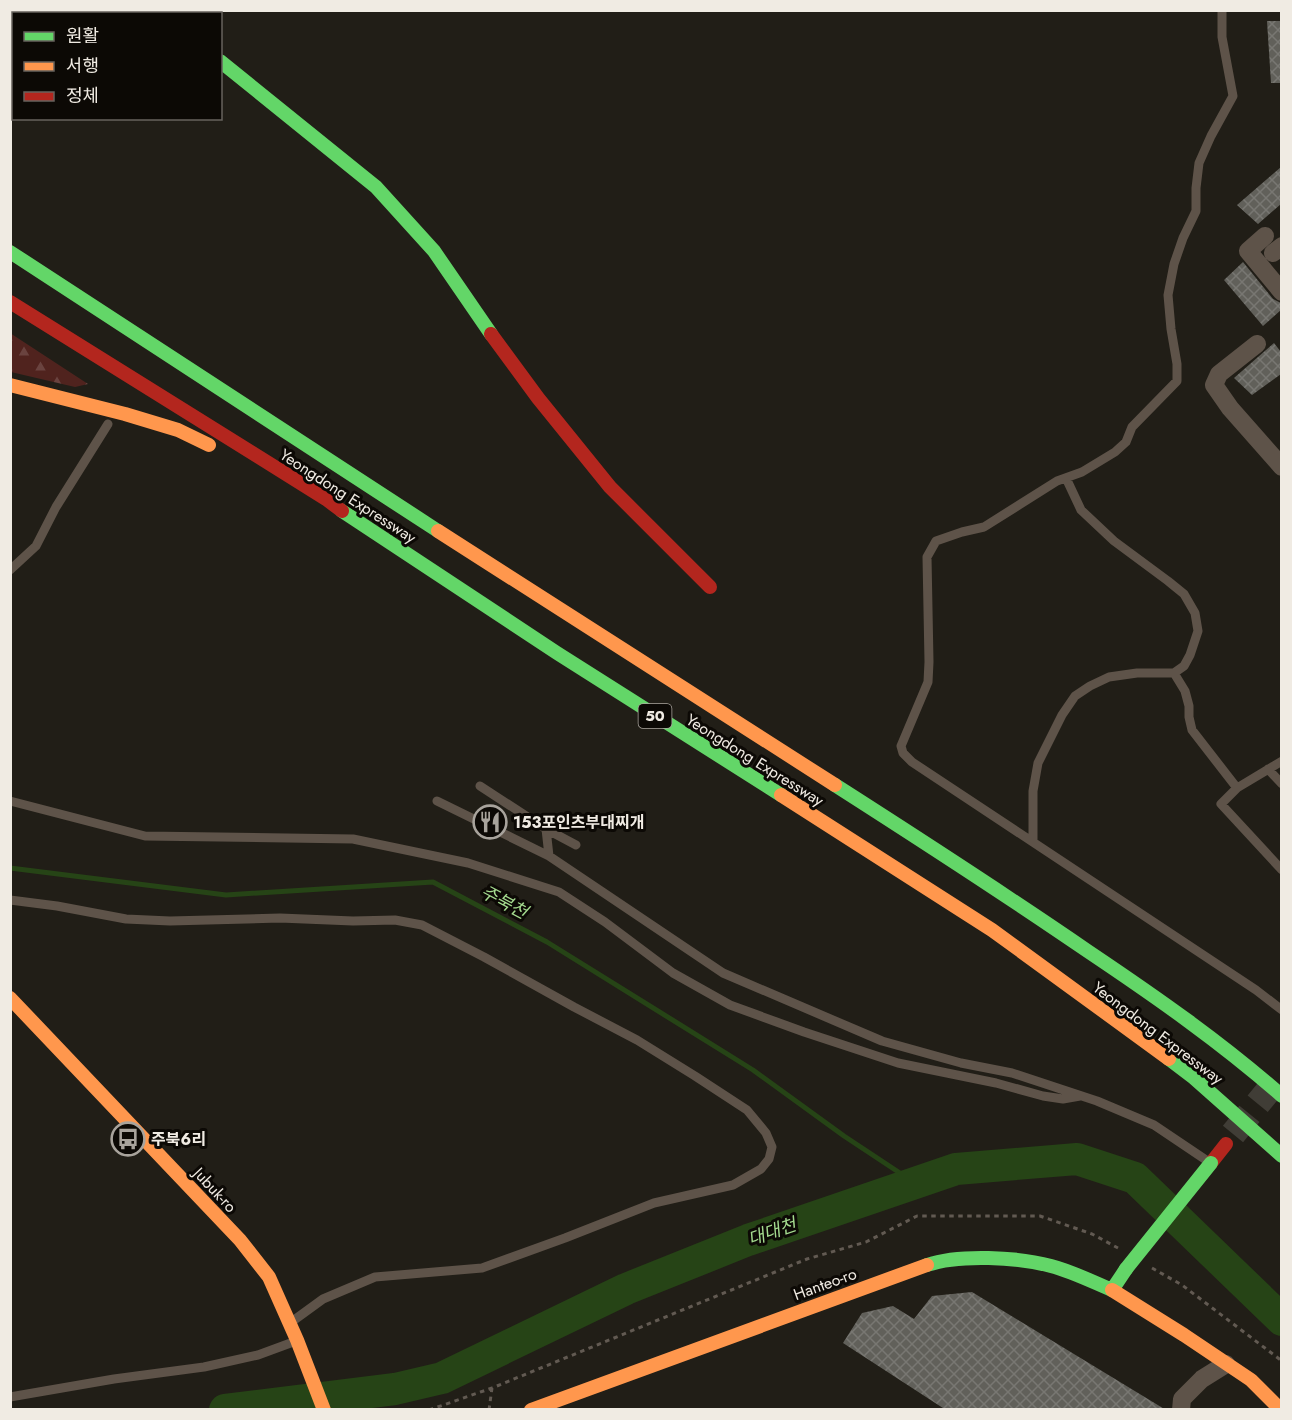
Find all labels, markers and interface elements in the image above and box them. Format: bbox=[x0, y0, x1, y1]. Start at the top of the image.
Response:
legend bbox=[12, 12, 222, 120]
text: 원활 bbox=[66, 23, 99, 49]
text: 서행 bbox=[66, 53, 99, 79]
text: 정체 bbox=[66, 83, 99, 109]
street label: Yeongdong Expressway bbox=[275, 443, 422, 549]
road number: 50 bbox=[638, 704, 672, 728]
street label: Yeongdong Expressway bbox=[682, 708, 829, 812]
restaurant icon: 153포인츠부대찌개 bbox=[472, 804, 508, 840]
place label: 153포인츠부대찌개 bbox=[513, 811, 644, 834]
water label: 주북천 bbox=[476, 879, 534, 926]
street label: Yeongdong Expressway bbox=[1088, 976, 1229, 1090]
bus stop icon: 주북6리 bbox=[110, 1121, 146, 1157]
place label: 주북6리 bbox=[151, 1128, 206, 1151]
street label: Jubuk-ro bbox=[187, 1161, 242, 1218]
water label: 대대천 bbox=[744, 1211, 802, 1252]
street label: Hanteo-ro bbox=[790, 1262, 860, 1306]

